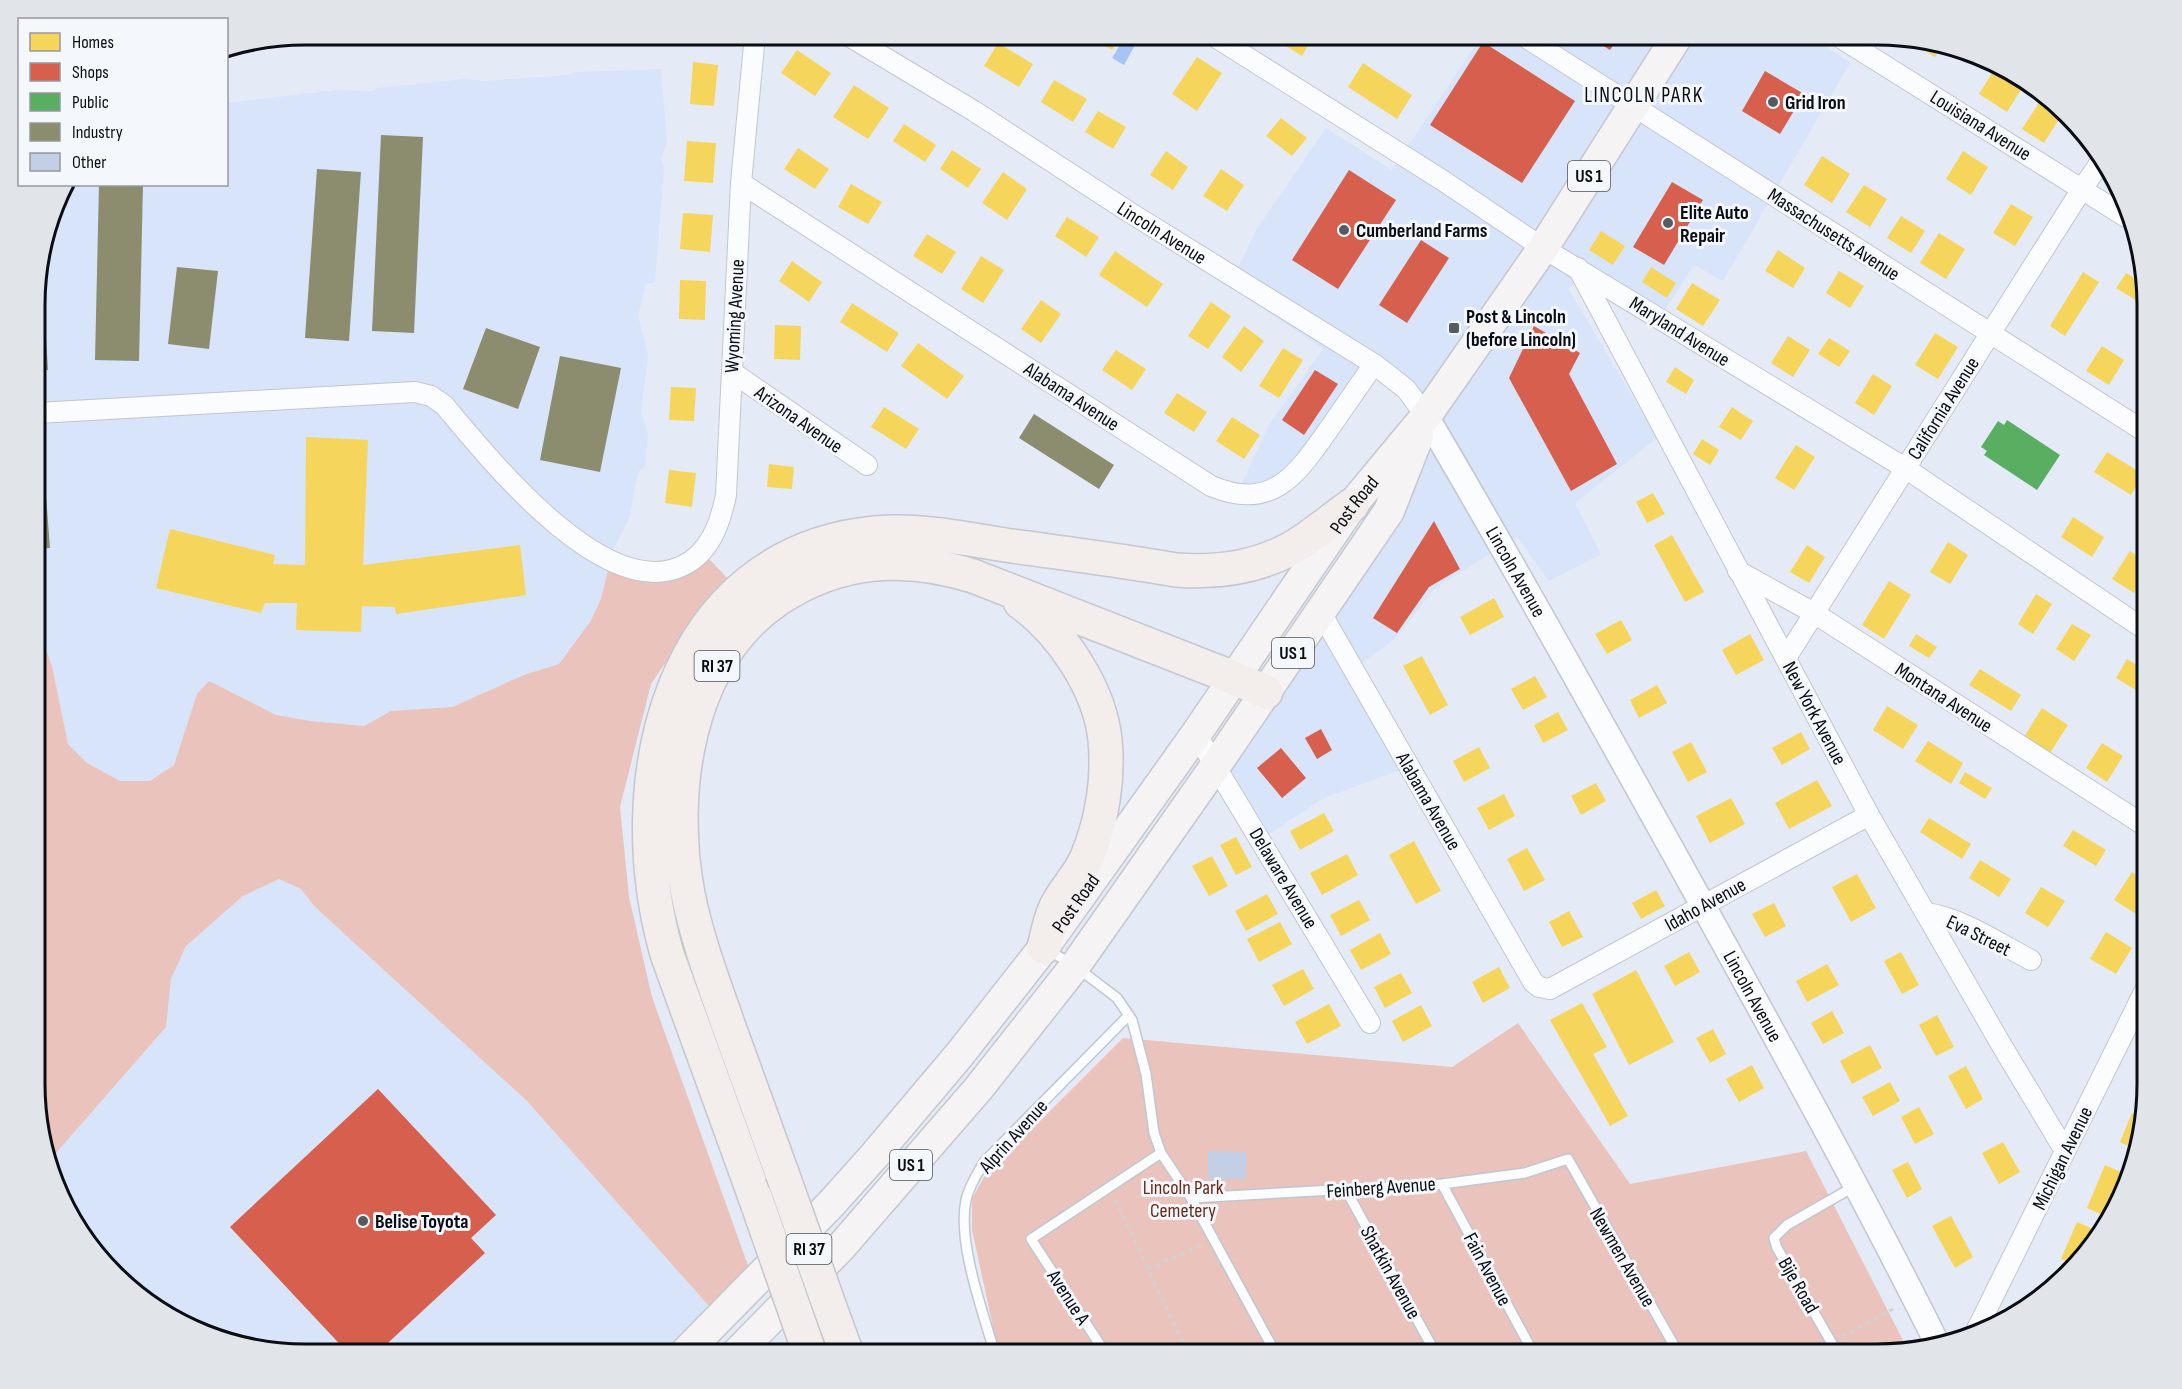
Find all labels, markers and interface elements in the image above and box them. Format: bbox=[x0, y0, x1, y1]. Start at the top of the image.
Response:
legend bbox=[18, 18, 228, 186]
text: Homes bbox=[72, 32, 114, 53]
text: Shops bbox=[72, 62, 109, 83]
district label: LINCOLN PARK bbox=[1584, 83, 1704, 108]
street label: Louisiana Avenue bbox=[1926, 85, 2035, 166]
place label: Grid Iron bbox=[1785, 91, 1846, 115]
text: Public bbox=[72, 92, 109, 113]
marker: Grid Iron bbox=[1766, 95, 1780, 109]
text: Industry bbox=[72, 122, 123, 143]
text: Other bbox=[72, 152, 106, 173]
road number: US 1 bbox=[1568, 161, 1610, 191]
street label: Massachusetts Avenue bbox=[1763, 183, 1904, 286]
street label: Lincoln Avenue bbox=[1113, 197, 1211, 270]
place label: Elite Auto Repair bbox=[1680, 201, 1749, 248]
marker: Elite Auto Repair bbox=[1661, 216, 1675, 230]
place label: Cumberland Farms bbox=[1356, 219, 1488, 243]
marker: Cumberland Farms bbox=[1337, 223, 1351, 237]
street label: Wyoming Avenue bbox=[720, 259, 750, 374]
street label: Maryland Avenue bbox=[1625, 292, 1734, 372]
place label: Post & Lincoln (before Lincoln) bbox=[1466, 305, 1576, 352]
marker: Post & Lincoln (before Lincoln) bbox=[1447, 321, 1461, 335]
street label: California Avenue bbox=[1903, 353, 1985, 464]
street label: Alabama Avenue bbox=[1018, 357, 1124, 437]
street label: Arizona Avenue bbox=[749, 380, 847, 459]
street label: Post Road bbox=[1325, 471, 1384, 539]
street label: Lincoln Avenue bbox=[1480, 523, 1551, 622]
road number: US 1 bbox=[1272, 638, 1314, 668]
road number: RI 37 bbox=[694, 651, 740, 681]
street label: New York Avenue bbox=[1777, 658, 1851, 769]
street label: Montana Avenue bbox=[1890, 658, 1997, 738]
street label: Alabama Avenue bbox=[1390, 748, 1466, 855]
street label: Delaware Avenue bbox=[1244, 824, 1323, 933]
street label: Post Road bbox=[1047, 869, 1105, 938]
street label: Idaho Avenue bbox=[1661, 873, 1750, 937]
street label: Eva Street bbox=[1942, 910, 2015, 962]
street label: Lincoln Avenue bbox=[1717, 947, 1787, 1046]
street label: Alprin Avenue bbox=[974, 1095, 1053, 1179]
street label: Michigan Avenue bbox=[2028, 1103, 2098, 1214]
road number: US 1 bbox=[890, 1150, 932, 1180]
street label: Feinberg Avenue bbox=[1326, 1172, 1436, 1204]
park label: Lincoln Park Cemetery bbox=[1143, 1176, 1224, 1223]
street label: Newmen Avenue bbox=[1584, 1203, 1660, 1312]
place label: Belise Toyota bbox=[375, 1210, 468, 1234]
marker: Belise Toyota bbox=[356, 1214, 370, 1228]
street label: Shatkin Avenue bbox=[1355, 1222, 1426, 1323]
street label: Fain Avenue bbox=[1458, 1229, 1516, 1310]
road number: RI 37 bbox=[786, 1234, 832, 1264]
street label: Bije Road bbox=[1773, 1253, 1824, 1318]
street label: Avenue A bbox=[1041, 1265, 1095, 1330]

